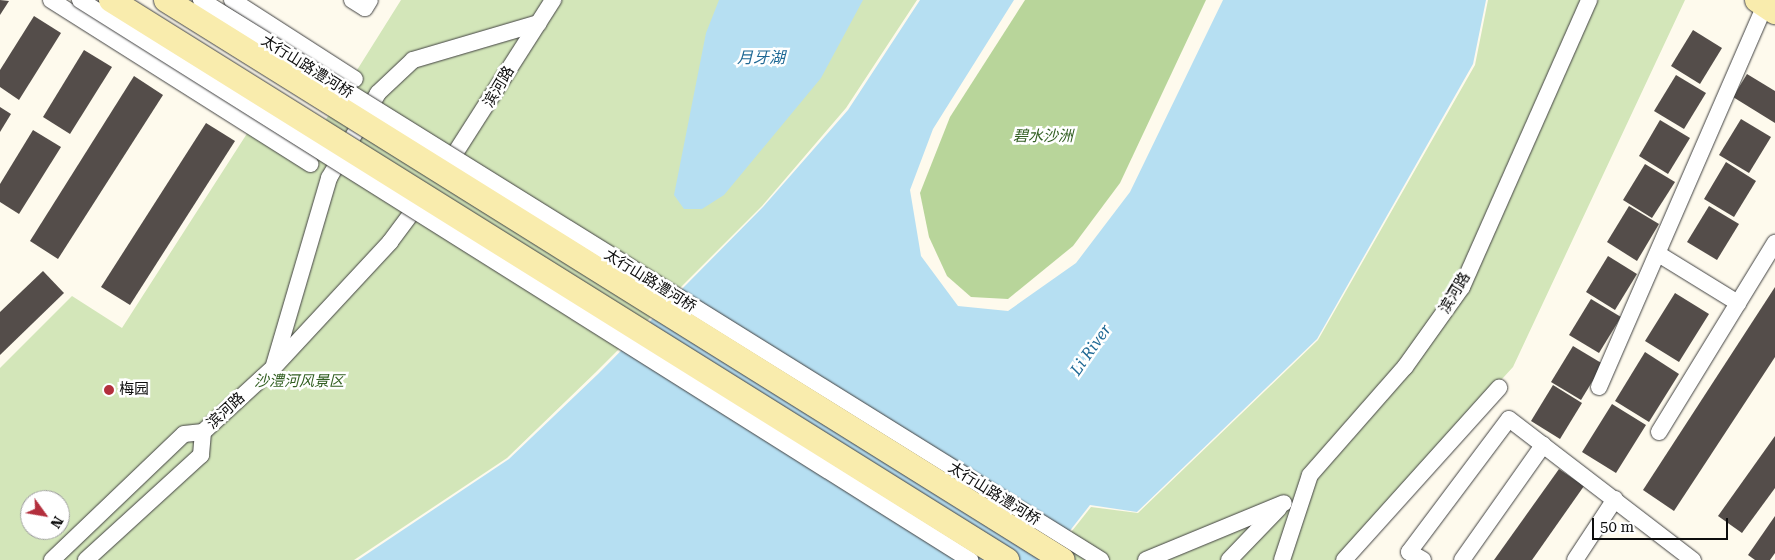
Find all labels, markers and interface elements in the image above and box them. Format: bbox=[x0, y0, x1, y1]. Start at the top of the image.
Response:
street label: 太行山路澧河桥 bbox=[258, 32, 356, 102]
water label: 月牙湖 bbox=[737, 48, 785, 68]
street label: 滨河路 bbox=[480, 63, 518, 111]
park label: 碧水沙洲 bbox=[1013, 128, 1073, 146]
street label: 太行山路澧河桥 bbox=[601, 246, 699, 316]
street label: 滨河路 bbox=[1436, 269, 1474, 317]
water label: Li River bbox=[1067, 321, 1115, 379]
park label: 沙澧河风景区 bbox=[254, 373, 344, 391]
place label: 梅园 bbox=[119, 381, 149, 399]
marker: 梅园 bbox=[103, 384, 115, 396]
street label: 滨河路 bbox=[203, 389, 249, 433]
street label: 太行山路澧河桥 bbox=[945, 459, 1043, 529]
north arrow bbox=[20, 490, 70, 540]
scale bar bbox=[1595, 508, 1731, 540]
text: N bbox=[47, 514, 67, 531]
text: 50 m bbox=[1600, 518, 1634, 536]

